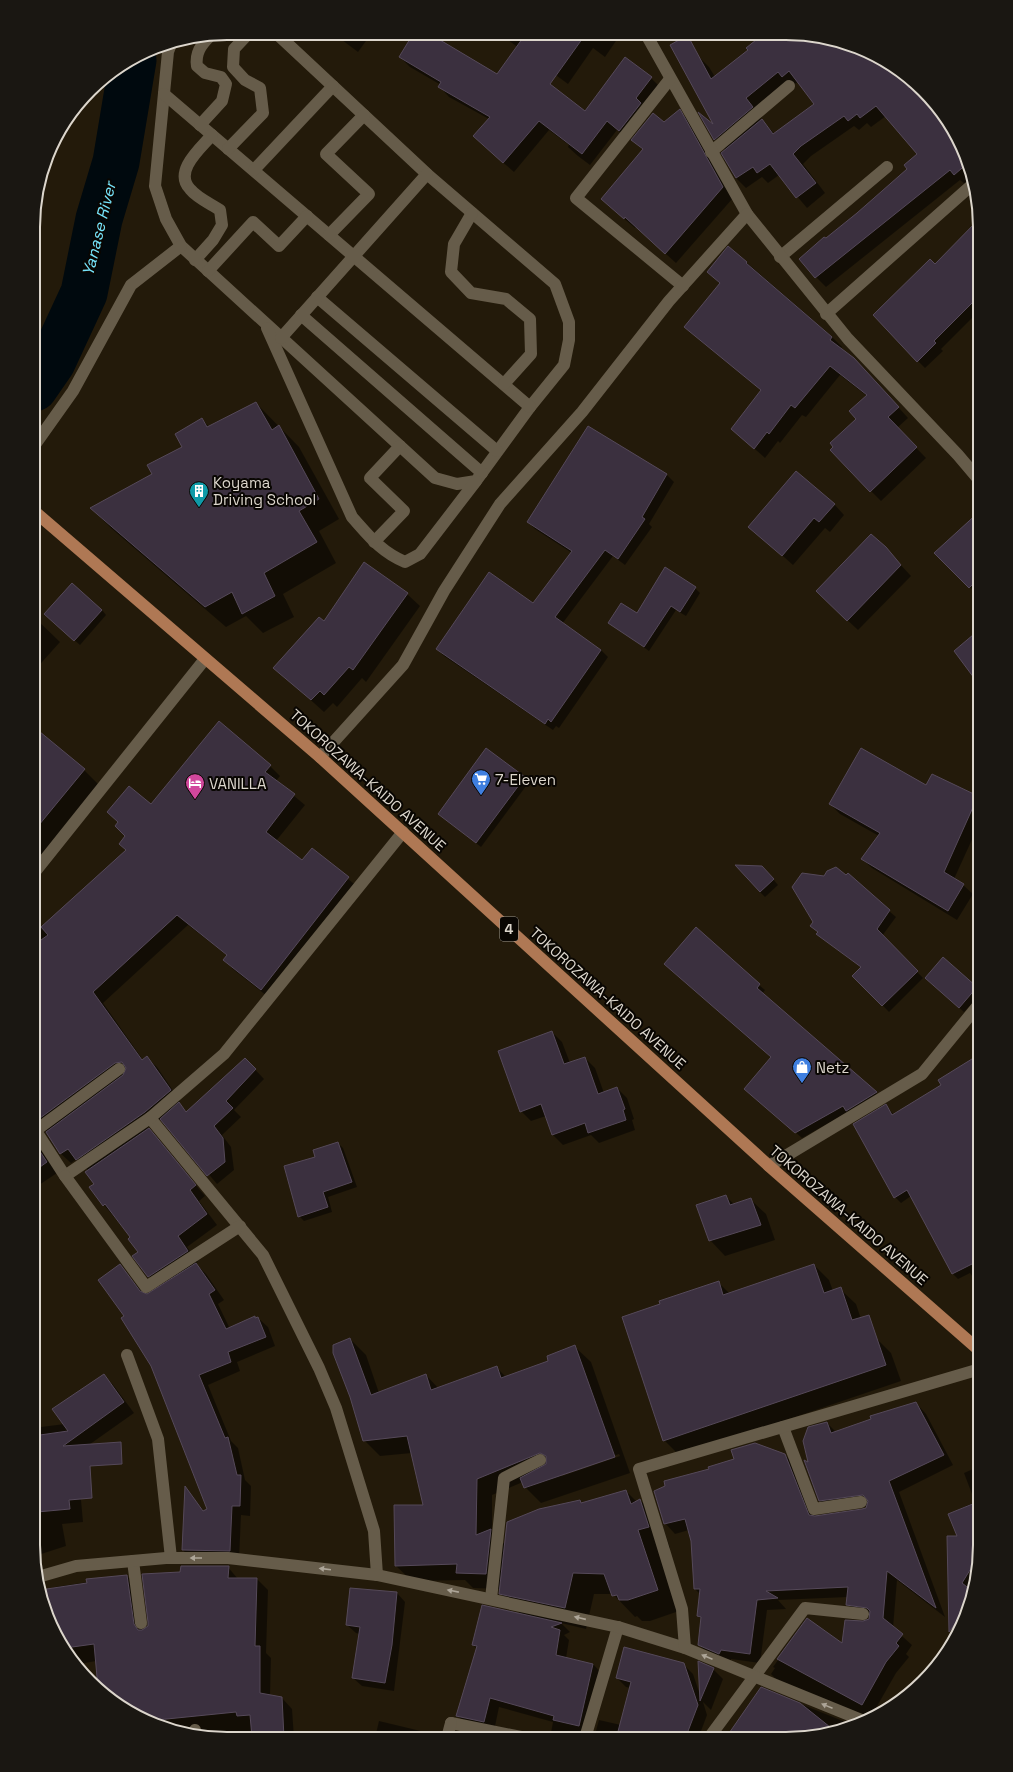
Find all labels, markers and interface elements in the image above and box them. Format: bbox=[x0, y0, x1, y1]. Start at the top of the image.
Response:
water label: Yanase River bbox=[77, 178, 121, 278]
place label: Koyama Driving School bbox=[213, 473, 316, 509]
building icon: Koyama Driving School bbox=[188, 480, 210, 508]
street label: TOKOROZAWA-KAIDO AVENUE bbox=[286, 705, 450, 855]
supermarket icon: 7-Eleven bbox=[470, 768, 492, 796]
place label: 7-Eleven bbox=[495, 770, 556, 789]
hotel icon: VANILLA bbox=[184, 772, 206, 800]
place label: VANILLA bbox=[209, 774, 267, 793]
road number: 4 bbox=[500, 917, 518, 941]
street label: TOKOROZAWA-KAIDO AVENUE bbox=[526, 923, 690, 1073]
shop icon: Netz bbox=[791, 1056, 813, 1084]
place label: Netz bbox=[816, 1058, 849, 1077]
street label: TOKOROZAWA-KAIDO AVENUE bbox=[766, 1141, 932, 1289]
one-way arrow bbox=[189, 1555, 202, 1561]
one-way arrow bbox=[319, 1566, 331, 1572]
one-way arrow bbox=[447, 1588, 459, 1594]
one-way arrow bbox=[574, 1615, 586, 1621]
one-way arrow bbox=[701, 1654, 713, 1661]
one-way arrow bbox=[821, 1703, 833, 1709]

